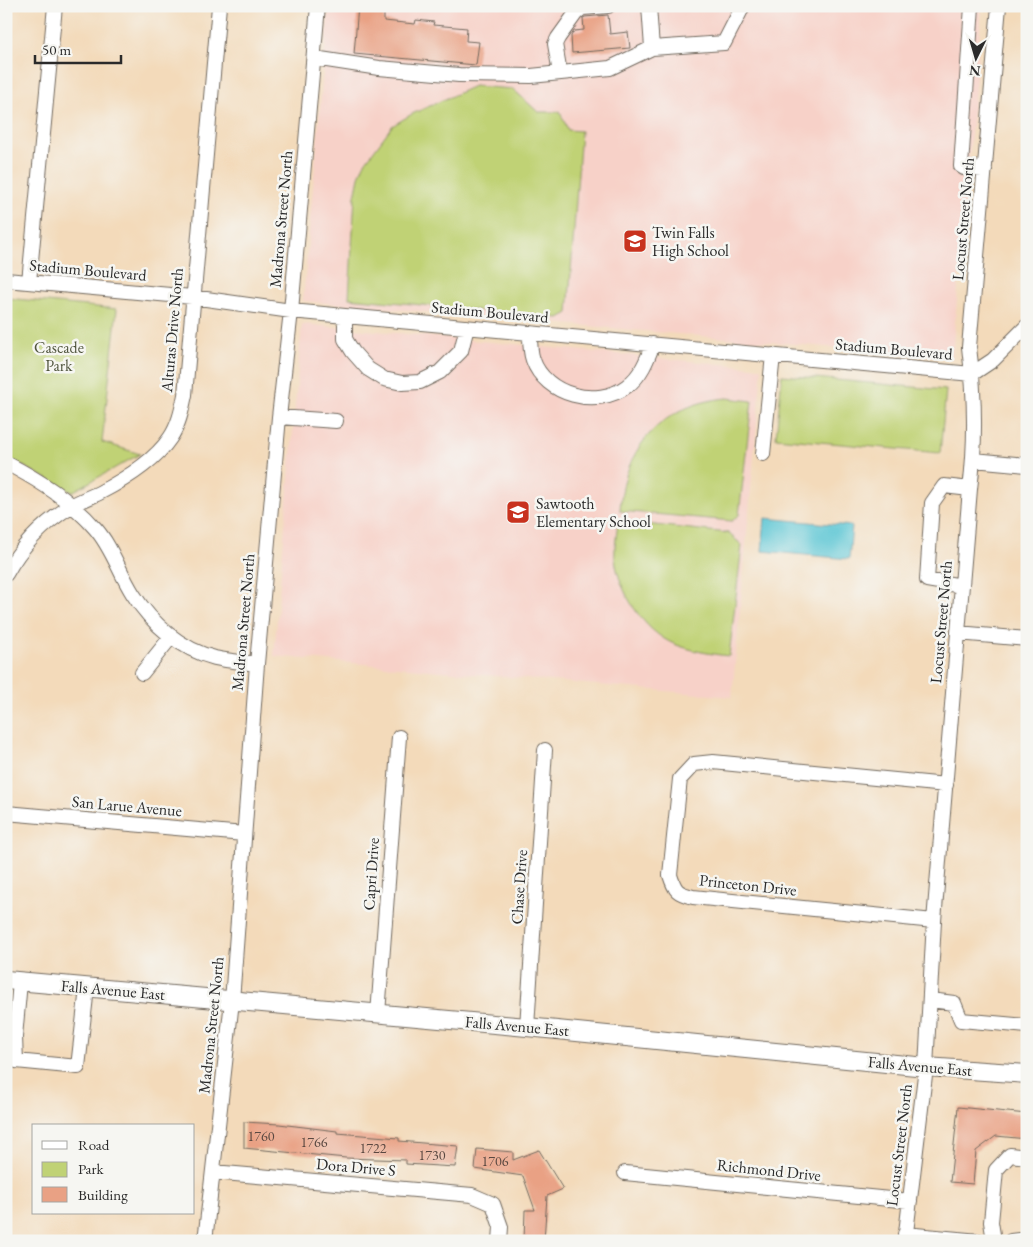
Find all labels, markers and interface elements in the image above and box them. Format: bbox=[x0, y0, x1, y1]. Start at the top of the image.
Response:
scale bar bbox=[35, 32, 121, 64]
north arrow bbox=[950, 32, 1000, 82]
text: 50 m bbox=[42, 40, 71, 59]
text: N bbox=[968, 61, 981, 80]
street label: Madrona Street North bbox=[265, 150, 297, 288]
street label: Locust Street North bbox=[947, 157, 979, 281]
place label: Twin Falls High School bbox=[652, 222, 729, 261]
school or university icon: Twin Falls High School bbox=[622, 228, 648, 254]
street label: Stadium Boulevard bbox=[29, 254, 148, 286]
street label: Alturas Drive North bbox=[156, 267, 188, 394]
street label: Stadium Boulevard bbox=[431, 296, 550, 328]
street label: Stadium Boulevard bbox=[835, 333, 954, 365]
park label: Cascade Park bbox=[34, 337, 84, 376]
place label: Sawtooth Elementary School bbox=[536, 493, 651, 532]
school or university icon: Sawtooth Elementary School bbox=[505, 499, 531, 525]
street label: Madrona Street North bbox=[227, 553, 259, 691]
street label: Locust Street North bbox=[925, 560, 957, 684]
street label: San Larue Avenue bbox=[71, 791, 183, 821]
street label: Capri Drive bbox=[358, 837, 384, 911]
street label: Chase Drive bbox=[506, 849, 532, 925]
street label: Princeton Drive bbox=[698, 869, 798, 901]
street label: Madrona Street North bbox=[193, 956, 229, 1094]
street label: Falls Avenue East bbox=[60, 975, 166, 1005]
street label: Falls Avenue East bbox=[464, 1011, 570, 1041]
street label: Falls Avenue East bbox=[867, 1051, 973, 1081]
street label: Locust Street North bbox=[881, 1083, 917, 1207]
legend bbox=[32, 1124, 195, 1214]
house number: 1760 bbox=[248, 1127, 275, 1145]
house number: 1766 bbox=[301, 1133, 328, 1151]
text: Road bbox=[78, 1135, 110, 1154]
house number: 1722 bbox=[360, 1139, 387, 1157]
house number: 1730 bbox=[419, 1146, 446, 1164]
house number: 1706 bbox=[482, 1152, 509, 1170]
street label: Dora Drive S bbox=[315, 1153, 397, 1181]
street label: Richmond Drive bbox=[716, 1154, 822, 1186]
text: Park bbox=[78, 1159, 105, 1178]
text: Building bbox=[78, 1185, 128, 1204]

